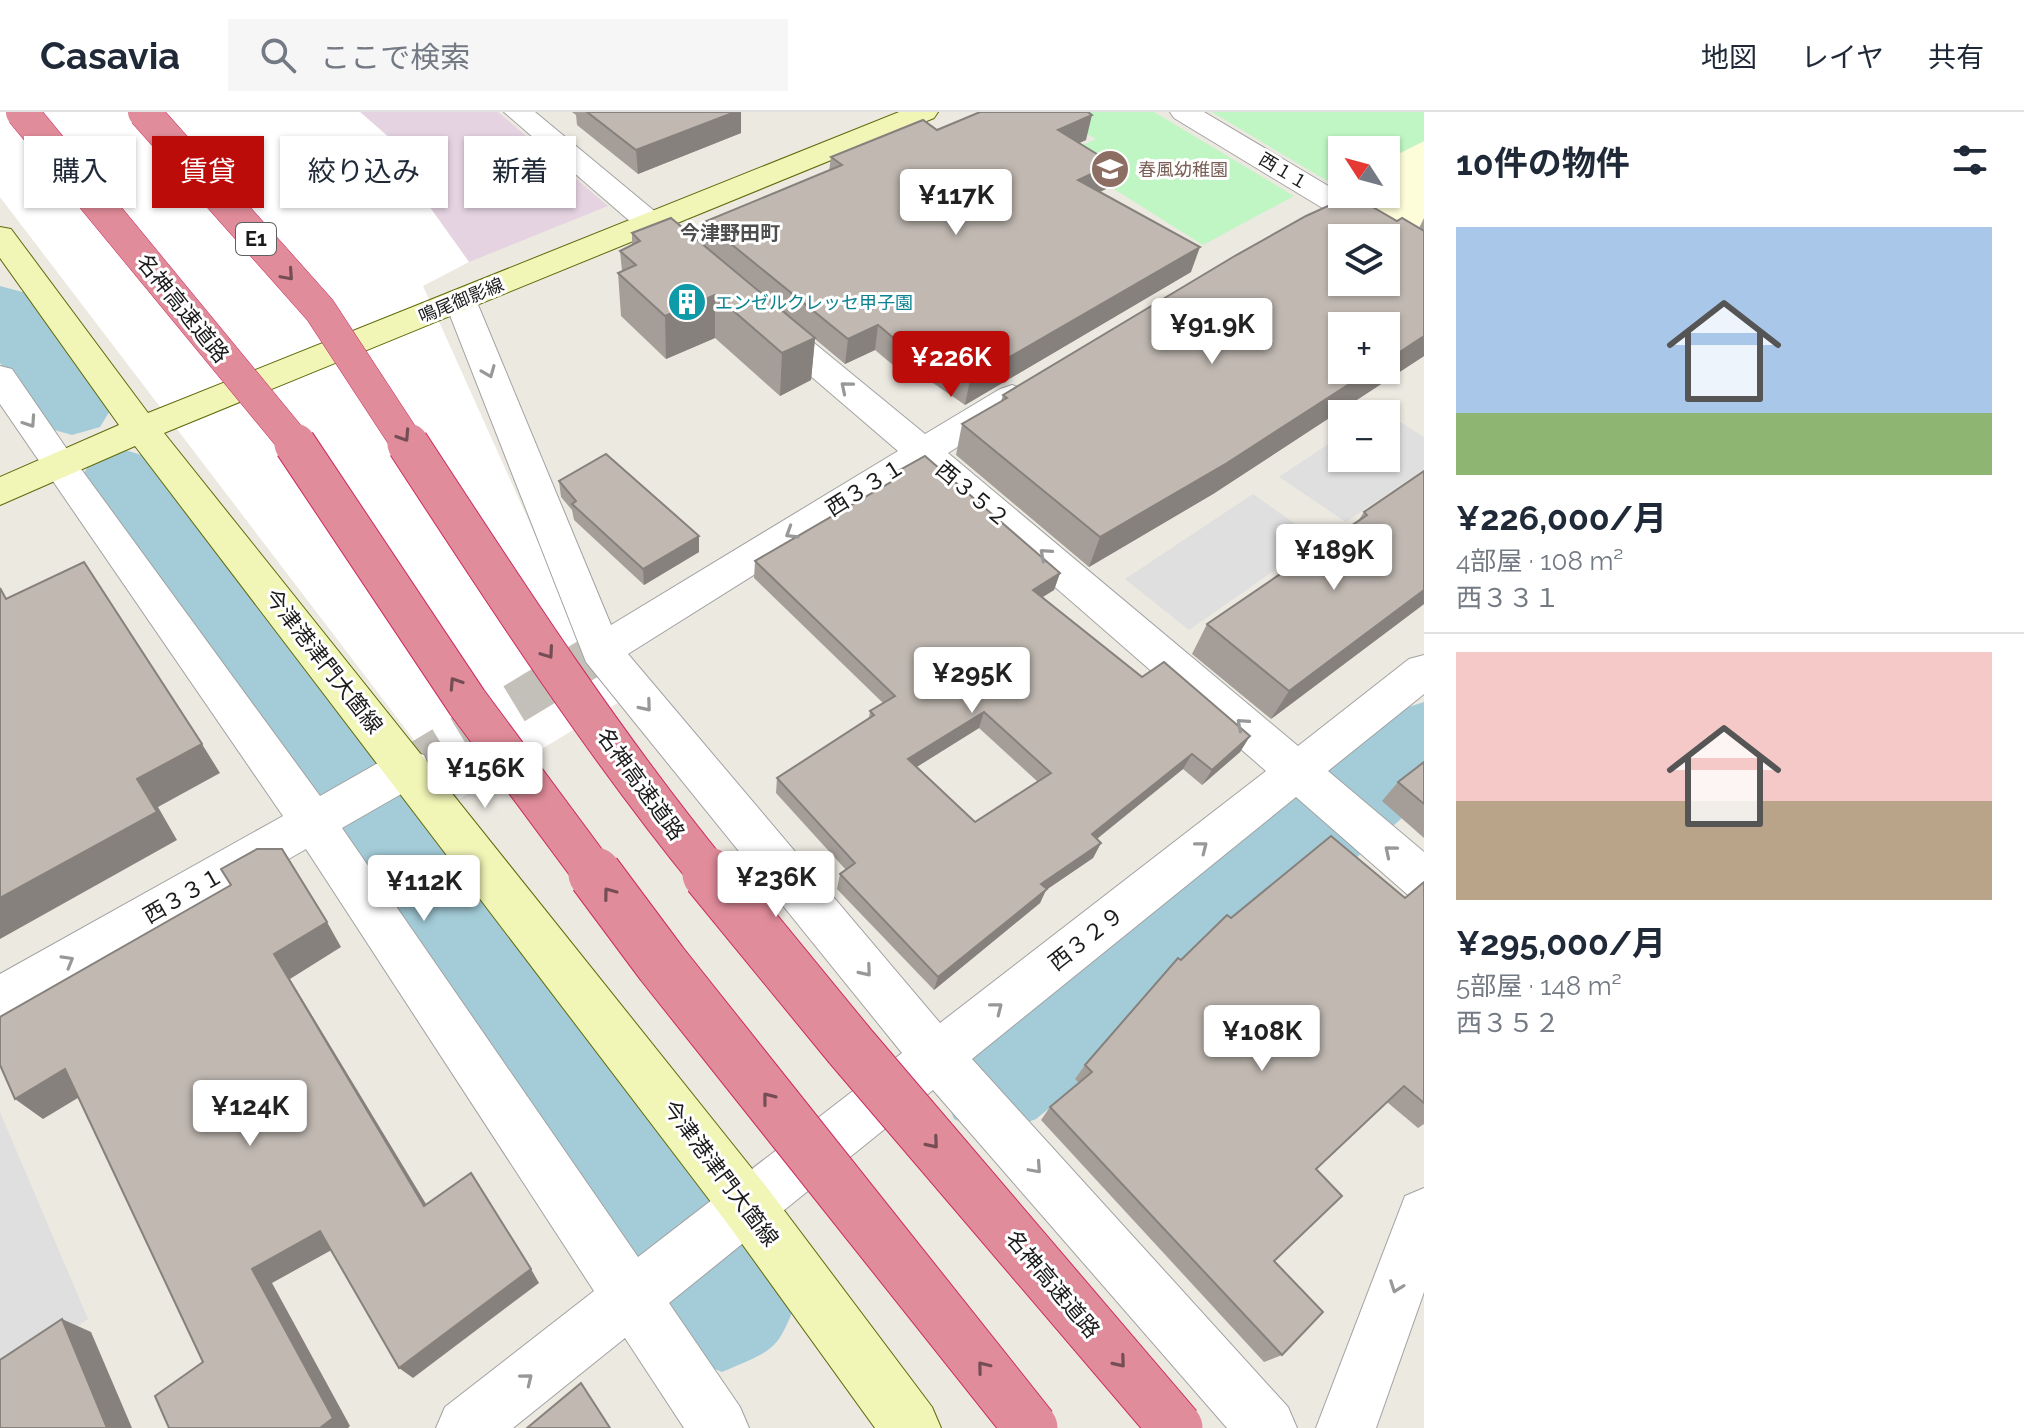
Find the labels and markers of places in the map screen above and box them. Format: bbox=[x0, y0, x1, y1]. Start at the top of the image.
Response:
school or university icon: 春風幼稚園 bbox=[1089, 148, 1131, 190]
place label: 春風幼稚園 bbox=[1138, 159, 1228, 180]
pin: ¥117K bbox=[900, 169, 1012, 237]
building icon: エンゼルクレッセ甲子園 bbox=[666, 281, 708, 323]
place label: エンゼルクレッセ甲子園 bbox=[715, 292, 913, 313]
pin: ¥91.9K bbox=[1147, 298, 1277, 366]
pin: ¥226K bbox=[895, 331, 1007, 399]
pin: ¥189K bbox=[1278, 524, 1390, 592]
pin: ¥295K bbox=[916, 647, 1028, 715]
pin: ¥156K bbox=[429, 742, 541, 810]
pin: ¥236K bbox=[720, 851, 832, 919]
pin: ¥112K bbox=[368, 855, 480, 923]
pin: ¥108K bbox=[1206, 1005, 1318, 1073]
pin: ¥124K bbox=[194, 1080, 306, 1148]

